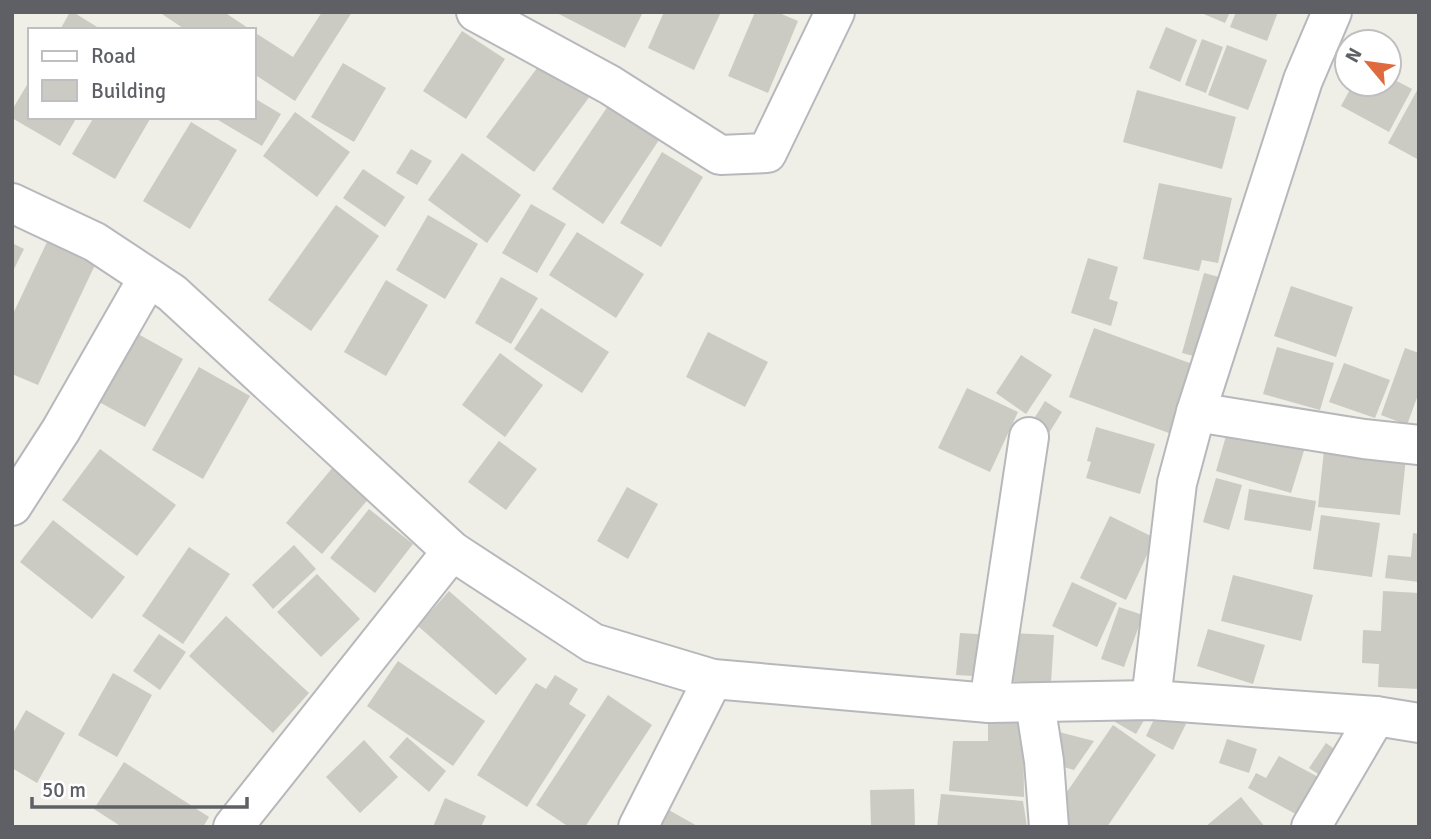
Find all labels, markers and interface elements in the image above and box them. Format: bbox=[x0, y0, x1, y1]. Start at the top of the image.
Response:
legend bbox=[28, 28, 256, 119]
north arrow bbox=[1333, 28, 1403, 98]
text: Road bbox=[91, 43, 136, 69]
text: N bbox=[1340, 44, 1368, 67]
text: Building bbox=[91, 78, 166, 104]
scale bar bbox=[32, 766, 247, 810]
text: 50 m bbox=[42, 777, 86, 803]

